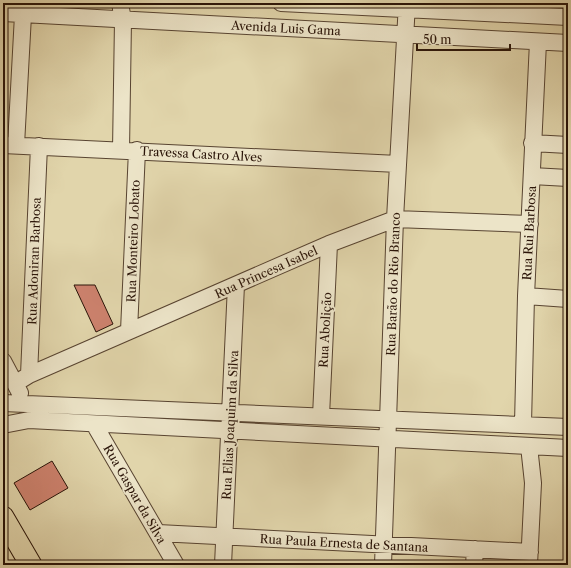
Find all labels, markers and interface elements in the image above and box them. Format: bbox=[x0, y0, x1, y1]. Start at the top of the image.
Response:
street label: Avenida Luis Gama bbox=[230, 18, 342, 38]
scale bar bbox=[417, 26, 510, 52]
text: 50 m bbox=[423, 32, 452, 47]
street label: Travessa Castro Alves bbox=[139, 143, 263, 165]
street label: Rua Monteiro Lobato bbox=[123, 179, 143, 303]
street label: Rua Rui Barbosa bbox=[519, 185, 539, 281]
street label: Rua Adoniran Barbosa bbox=[24, 196, 44, 325]
street label: Rua Barão do Rio Branco bbox=[383, 212, 403, 356]
street label: Rua Princesa Isabel bbox=[212, 242, 320, 301]
street label: Rua Abolição bbox=[316, 292, 334, 368]
street label: Rua Elias Joaquim da Silva bbox=[219, 349, 241, 500]
street label: Rua Gaspar da Silva bbox=[101, 442, 170, 547]
street label: Rua Paula Ernesta de Santana bbox=[259, 531, 429, 555]

